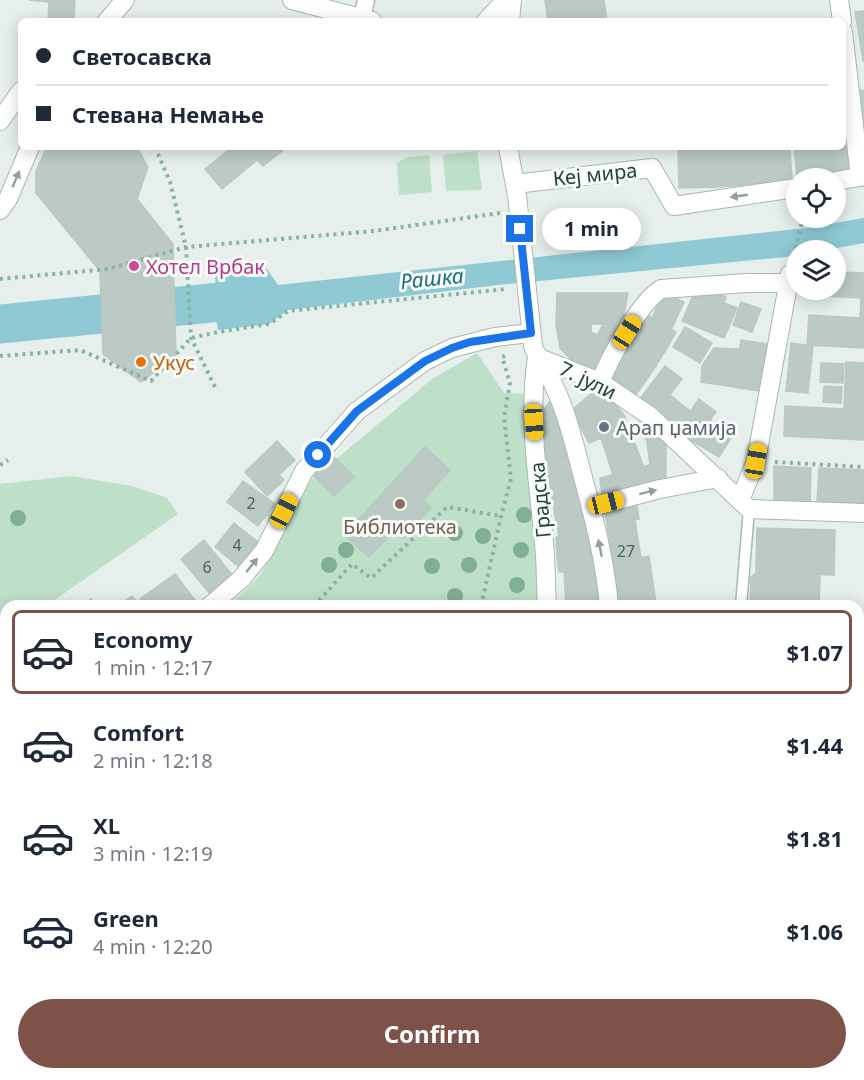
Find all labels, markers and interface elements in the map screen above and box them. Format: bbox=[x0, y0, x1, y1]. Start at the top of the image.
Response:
text: Светосавска bbox=[72, 41, 212, 71]
text: Стевана Немање bbox=[72, 99, 264, 129]
street label: Кеј мира bbox=[552, 156, 638, 192]
map controls bbox=[786, 168, 846, 300]
button: locate bbox=[786, 168, 846, 228]
one-way arrow bbox=[11, 170, 21, 188]
one-way arrow bbox=[729, 192, 748, 201]
callout: 1 min bbox=[541, 208, 640, 250]
route end bbox=[506, 215, 533, 242]
text: 1 min bbox=[564, 215, 619, 242]
button: layers bbox=[786, 240, 846, 300]
place label: Хотел Врбак bbox=[146, 253, 265, 280]
marker: Хотел Врбак bbox=[127, 259, 141, 273]
water label: Рашка bbox=[399, 261, 465, 295]
car bbox=[610, 312, 644, 352]
place label: Укус bbox=[153, 349, 195, 376]
marker: Укус bbox=[134, 355, 148, 369]
street label: 7. јули bbox=[555, 355, 621, 405]
car bbox=[524, 403, 544, 441]
place label: Арап џамија bbox=[616, 414, 737, 441]
marker: Арап џамија bbox=[597, 420, 611, 434]
route start bbox=[304, 441, 331, 468]
car bbox=[744, 442, 768, 480]
street label: Градска bbox=[523, 461, 557, 539]
one-way arrow bbox=[639, 487, 657, 497]
car bbox=[586, 490, 626, 516]
car bbox=[268, 491, 300, 531]
house number: 2 bbox=[246, 492, 256, 514]
marker: Библиотека bbox=[393, 497, 407, 511]
place label: Библиотека bbox=[343, 513, 457, 540]
house number: 4 bbox=[232, 534, 242, 556]
one-way arrow bbox=[595, 539, 604, 558]
house number: 27 bbox=[617, 540, 635, 562]
house number: 6 bbox=[202, 556, 212, 578]
one-way arrow bbox=[245, 558, 258, 573]
text: Economy bbox=[93, 624, 192, 654]
icon: car bbox=[21, 625, 75, 679]
text: $1.07 bbox=[786, 637, 843, 667]
text: 1 min · 12:17 bbox=[93, 654, 213, 681]
text: Comfort bbox=[93, 717, 184, 747]
icon: car bbox=[21, 718, 75, 772]
text: $1.44 bbox=[786, 730, 843, 760]
text: 2 min · 12:18 bbox=[93, 747, 213, 774]
text: XL bbox=[93, 810, 120, 840]
icon: car bbox=[21, 811, 75, 865]
text: $1.81 bbox=[786, 823, 843, 853]
text: 3 min · 12:19 bbox=[93, 840, 213, 867]
text: Green bbox=[93, 903, 159, 933]
icon: car bbox=[21, 904, 75, 958]
text: $1.06 bbox=[786, 916, 843, 946]
text: 4 min · 12:20 bbox=[93, 933, 213, 960]
button: Confirm bbox=[18, 999, 846, 1068]

